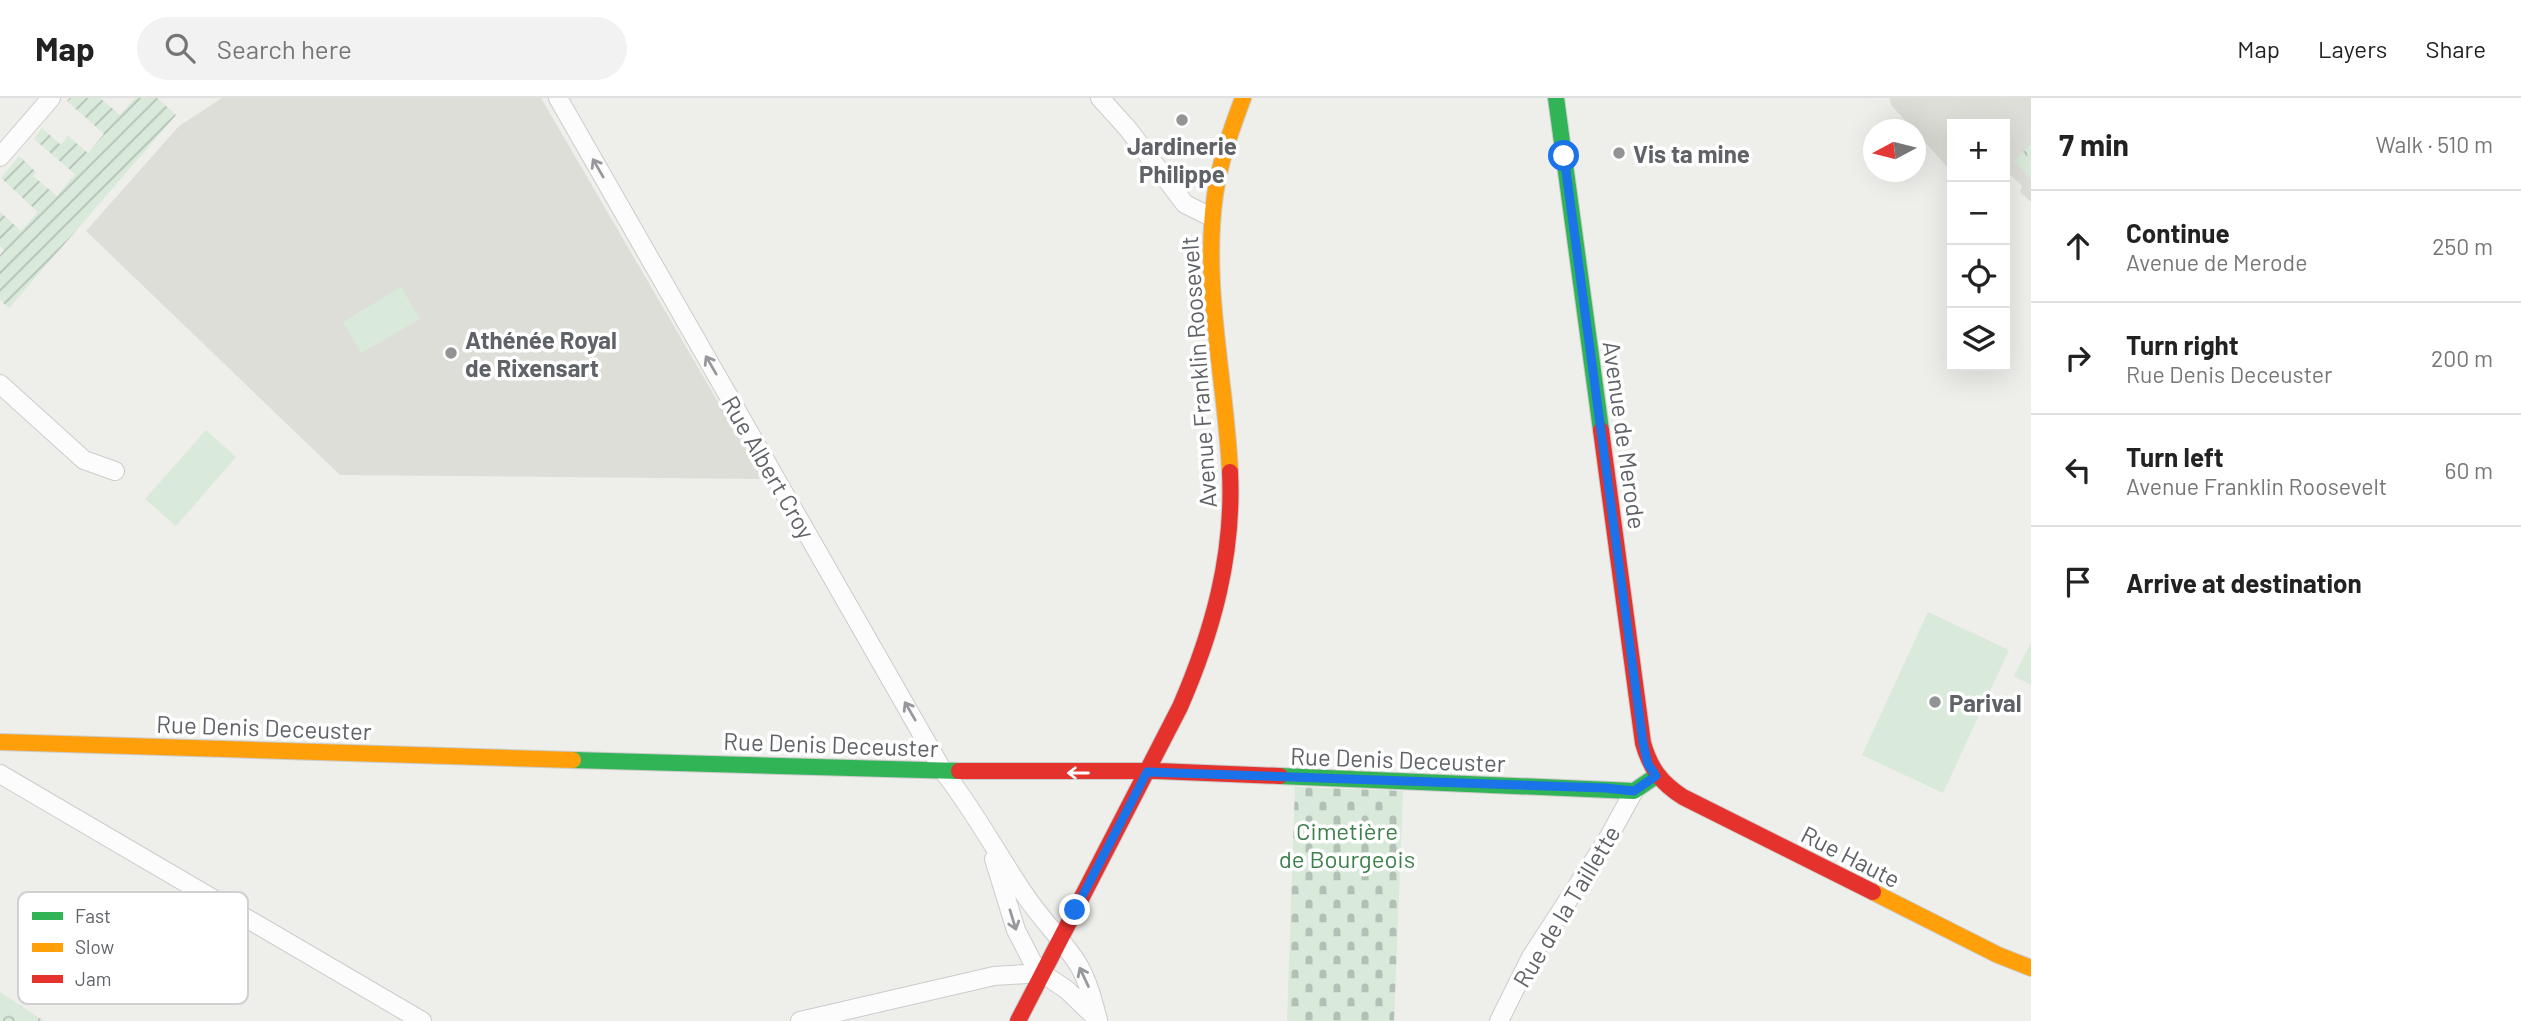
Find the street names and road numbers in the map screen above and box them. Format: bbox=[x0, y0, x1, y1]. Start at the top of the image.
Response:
street label: Avenue Franklin Roosevelt bbox=[1174, 235, 1222, 509]
street label: Avenue de Merode bbox=[1597, 339, 1653, 531]
street label: Rue Albert Croy bbox=[716, 390, 822, 544]
street label: Rue Denis Deceuster bbox=[156, 709, 372, 745]
street label: Rue Denis Deceuster bbox=[723, 726, 939, 762]
street label: Rue Denis Deceuster bbox=[1290, 741, 1506, 777]
street label: Rue Haute bbox=[1797, 819, 1905, 893]
street label: Rue de la Taillette bbox=[1506, 820, 1626, 992]

